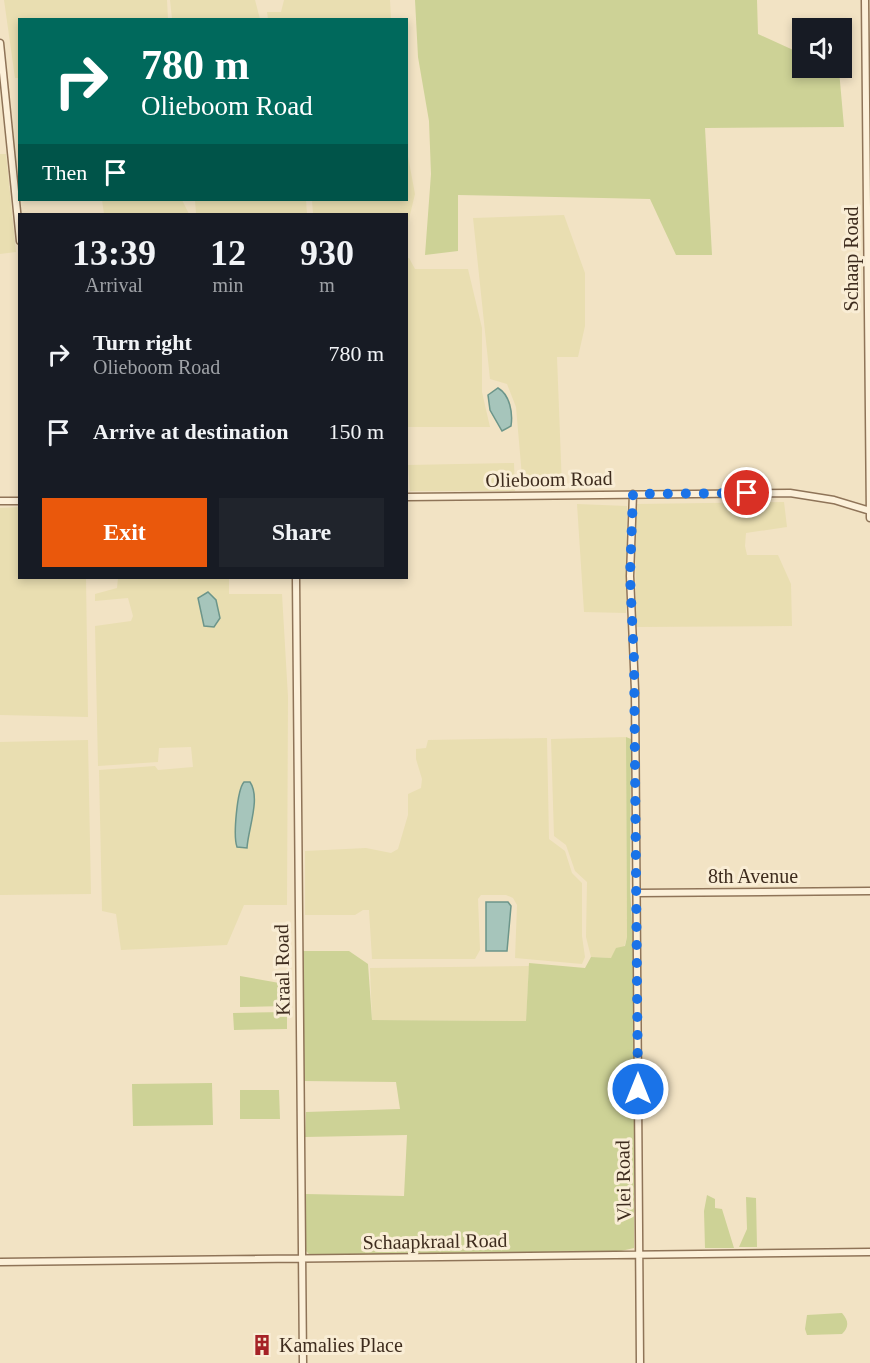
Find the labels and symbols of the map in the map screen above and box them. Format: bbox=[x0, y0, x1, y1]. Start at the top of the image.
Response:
street label: Schaap Road bbox=[840, 207, 863, 311]
street label: Olieboom Road bbox=[485, 467, 613, 491]
pin bbox=[721, 467, 772, 518]
street label: 8th Avenue bbox=[708, 865, 798, 887]
street label: Kraal Road bbox=[270, 924, 294, 1016]
position arrow bbox=[606, 1057, 670, 1121]
street label: Vlei Road bbox=[611, 1140, 635, 1222]
street label: Schaapkraal Road bbox=[362, 1229, 508, 1254]
building icon: Kamalies Place bbox=[250, 1333, 274, 1357]
place label: Kamalies Place bbox=[279, 1334, 403, 1356]

